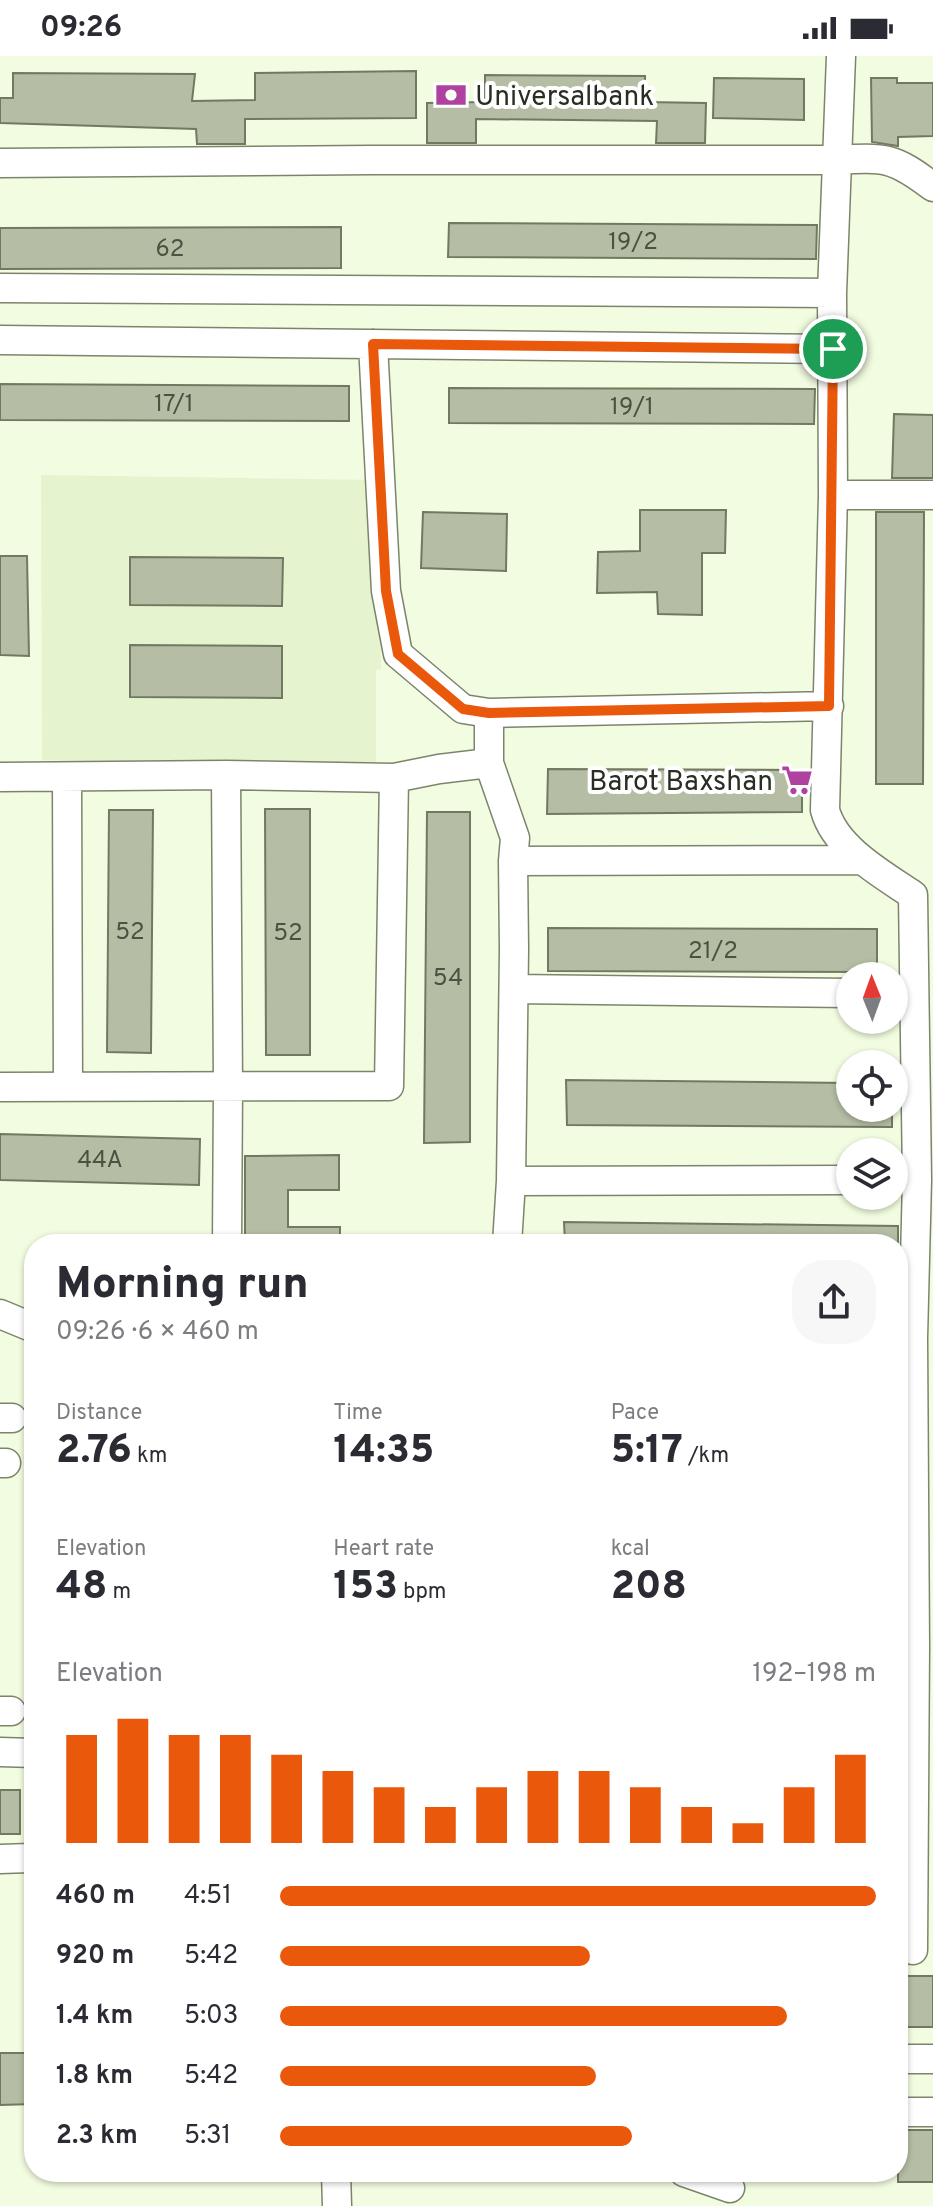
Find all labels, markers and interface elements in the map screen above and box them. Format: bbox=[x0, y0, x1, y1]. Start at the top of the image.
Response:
text: 09:26 bbox=[40, 10, 122, 47]
bank icon: Universalbank bbox=[434, 78, 468, 112]
place label: Universalbank bbox=[475, 80, 654, 116]
house number: 19/2 bbox=[608, 228, 658, 258]
house number: 62 bbox=[155, 235, 185, 265]
pin bbox=[799, 315, 867, 383]
icon: arrive bbox=[811, 327, 855, 371]
house number: 17/1 bbox=[154, 390, 194, 420]
house number: 19/1 bbox=[610, 393, 654, 423]
supermarket icon: Barot Baxshan bbox=[780, 763, 814, 797]
place label: Barot Baxshan bbox=[589, 765, 773, 801]
house number: 52 bbox=[115, 918, 145, 948]
house number: 52 bbox=[273, 919, 303, 949]
house number: 21/2 bbox=[688, 937, 738, 967]
north arrow bbox=[836, 962, 908, 1034]
map controls bbox=[836, 962, 908, 1210]
house number: 54 bbox=[433, 964, 463, 994]
button: locate bbox=[836, 1050, 908, 1122]
button: layers bbox=[836, 1138, 908, 1210]
house number: 44A bbox=[77, 1146, 123, 1176]
text: Morning run bbox=[56, 1258, 309, 1314]
button: share bbox=[792, 1260, 876, 1344]
text: 09:26 · 6 × 460 m bbox=[56, 1316, 259, 1349]
text: Distance bbox=[56, 1400, 142, 1427]
text: Time bbox=[333, 1400, 383, 1427]
text: Pace bbox=[611, 1400, 659, 1427]
text: 2.76 bbox=[56, 1427, 132, 1477]
text: 14:35 bbox=[333, 1427, 434, 1477]
text: 5:17 bbox=[611, 1427, 683, 1477]
text: km bbox=[132, 1443, 167, 1470]
text: /km bbox=[683, 1443, 729, 1470]
text: Elevation bbox=[56, 1536, 146, 1563]
text: Heart rate bbox=[333, 1536, 434, 1563]
text: kcal bbox=[611, 1536, 650, 1563]
text: 48 bbox=[56, 1563, 107, 1613]
text: 153 bbox=[333, 1563, 398, 1613]
text: 208 bbox=[611, 1563, 687, 1613]
text: m bbox=[107, 1579, 131, 1606]
text: bpm bbox=[398, 1579, 446, 1606]
text: Elevation bbox=[56, 1658, 163, 1691]
text: 192–198 m bbox=[752, 1658, 876, 1691]
text: 460 m bbox=[56, 1880, 135, 1913]
text: 4:51 bbox=[184, 1880, 232, 1913]
text: 920 m bbox=[56, 1940, 134, 1973]
text: 5:42 bbox=[184, 1940, 238, 1973]
text: 1.4 km bbox=[56, 2000, 133, 2033]
text: 5:03 bbox=[184, 2000, 238, 2033]
text: 1.8 km bbox=[56, 2060, 133, 2093]
text: 5:42 bbox=[184, 2060, 238, 2093]
text: 2.3 km bbox=[56, 2120, 138, 2153]
text: 5:31 bbox=[184, 2120, 231, 2153]

